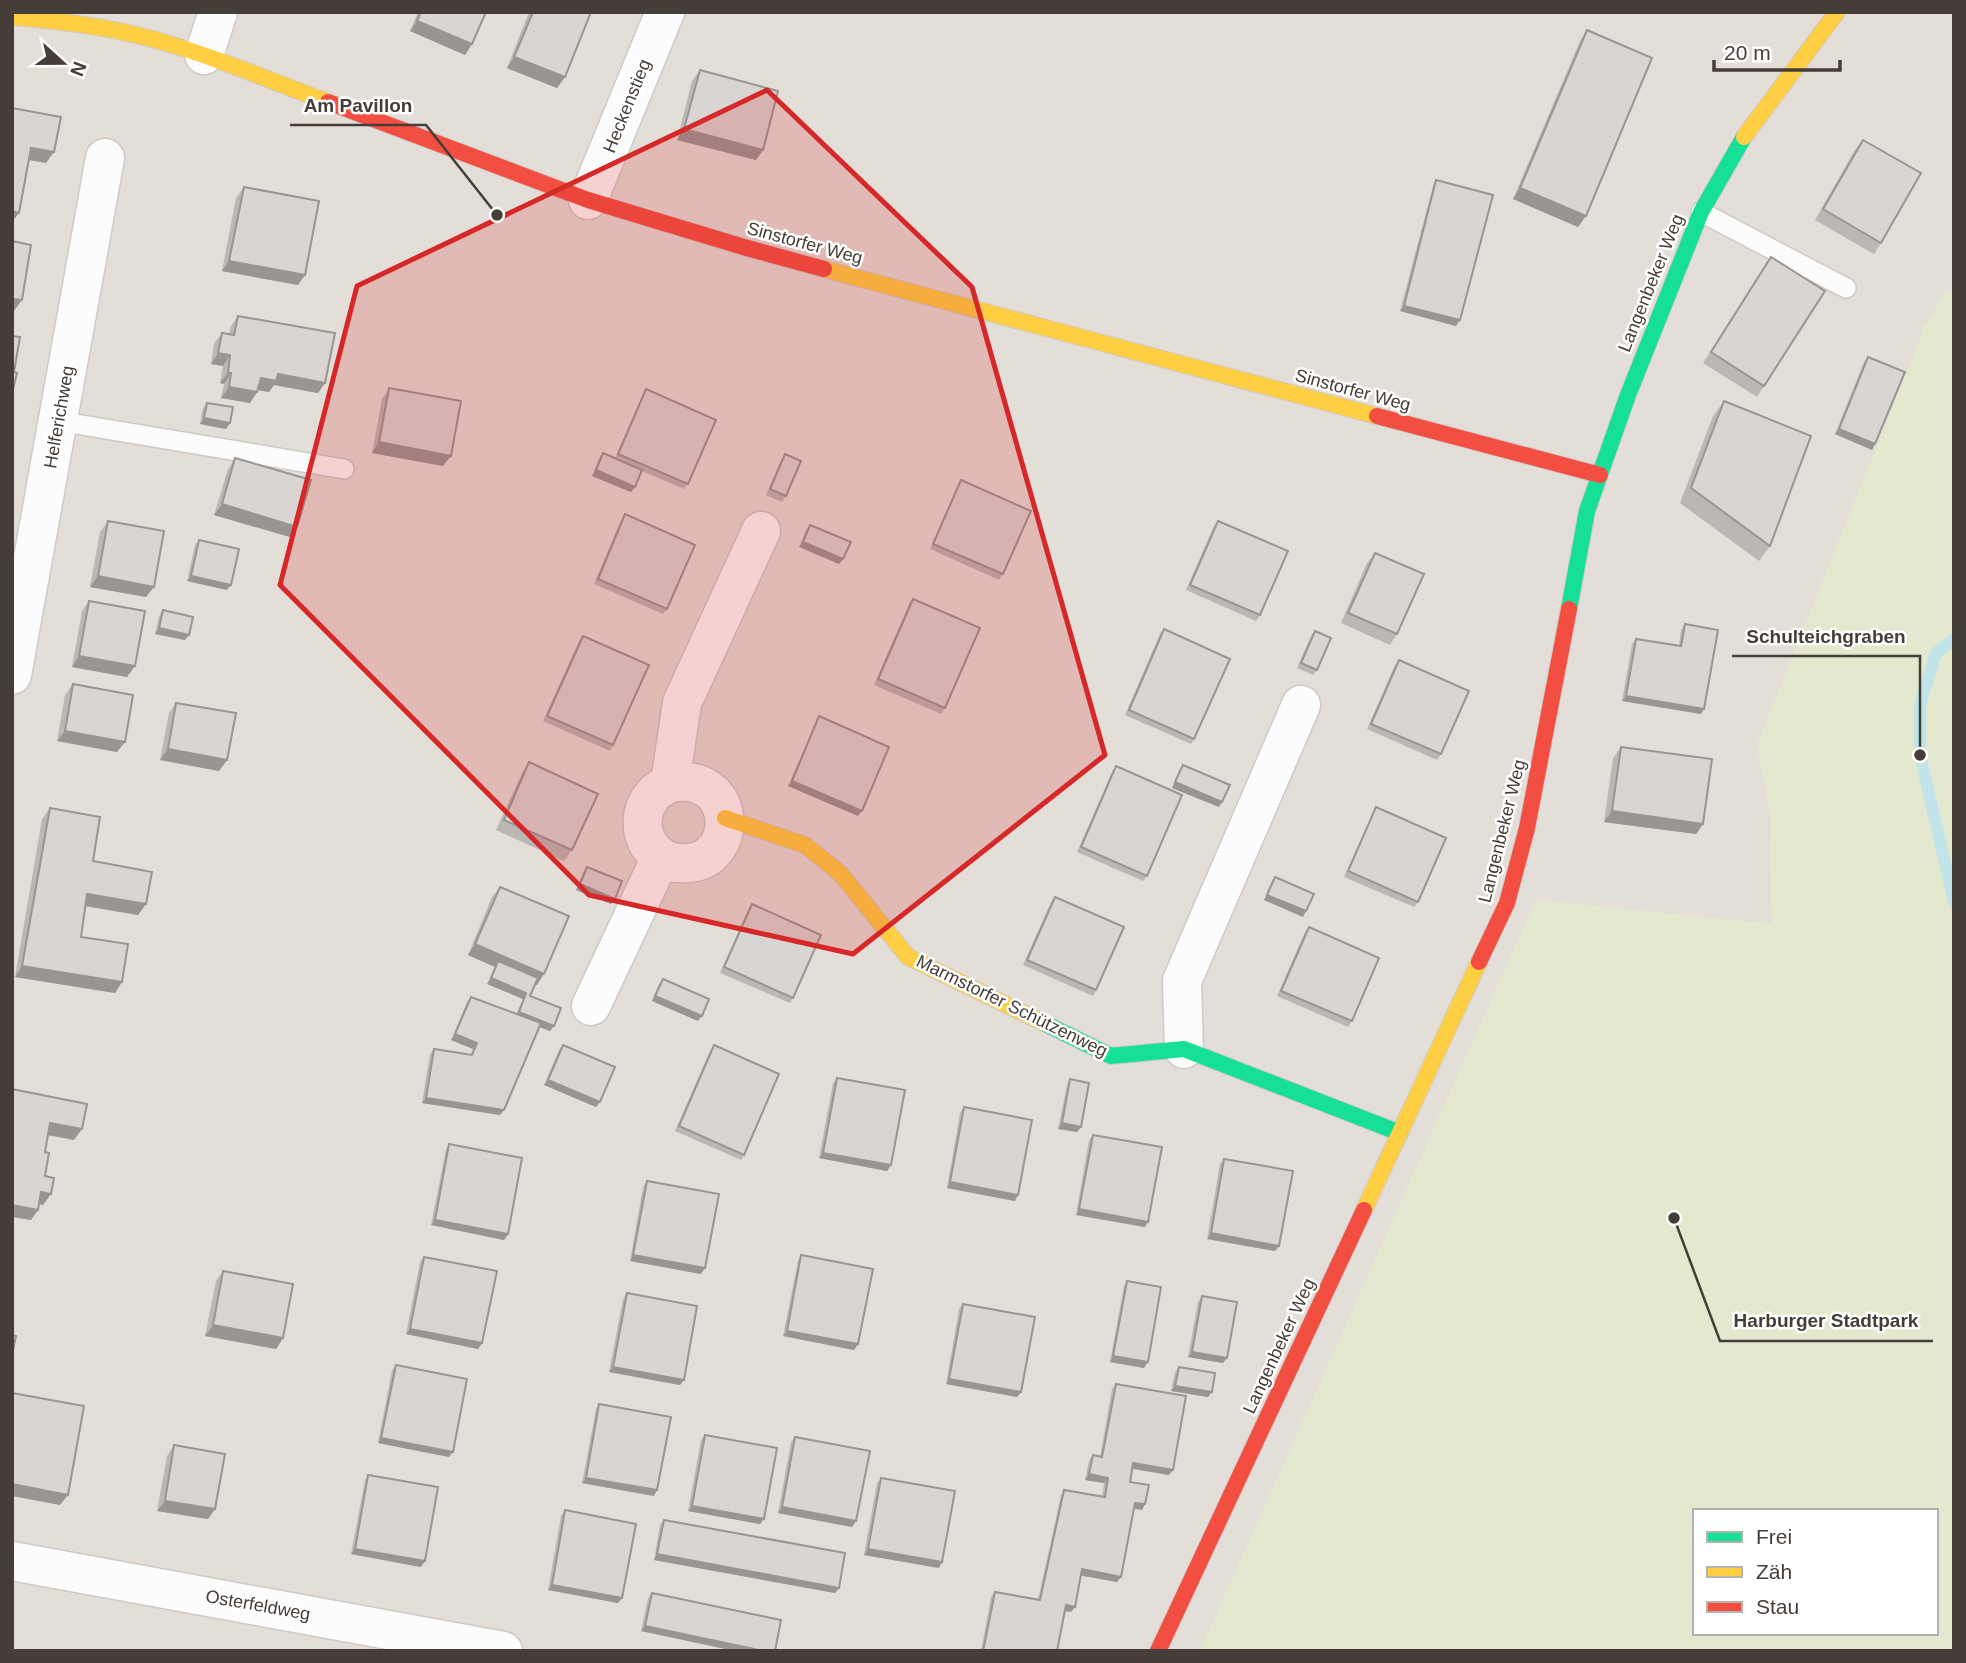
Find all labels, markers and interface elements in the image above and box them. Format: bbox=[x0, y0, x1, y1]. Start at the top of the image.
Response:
north arrow bbox=[28, 28, 98, 98]
scale bar bbox=[1714, 28, 1840, 72]
text: 20 m bbox=[1724, 41, 1771, 64]
street label: Heckenstieg bbox=[599, 56, 655, 156]
text: N bbox=[66, 59, 91, 79]
callout: Am Pavillon bbox=[290, 85, 426, 125]
text: Am Pavillon bbox=[304, 95, 412, 116]
street label: Langenbeker Weg bbox=[1614, 211, 1688, 355]
street label: Sinstorfer Weg bbox=[745, 218, 865, 268]
street label: Helferichweg bbox=[40, 364, 78, 470]
street label: Sinstorfer Weg bbox=[1293, 365, 1413, 415]
callout: Schulteichgraben bbox=[1732, 616, 1920, 656]
text: Schulteichgraben bbox=[1746, 626, 1906, 647]
street label: Langenbeker Weg bbox=[1475, 757, 1529, 905]
street label: Marmstorfer Schützenweg bbox=[913, 951, 1111, 1061]
street label: Langenbeker Weg bbox=[1239, 1275, 1319, 1417]
callout: Harburger Stadtpark bbox=[1720, 1301, 1933, 1341]
text: Harburger Stadtpark bbox=[1734, 1310, 1919, 1331]
legend bbox=[1693, 1509, 1938, 1635]
text: Frei bbox=[1756, 1525, 1792, 1548]
text: Zäh bbox=[1756, 1560, 1792, 1583]
street label: Osterfeldweg bbox=[204, 1586, 312, 1624]
text: Stau bbox=[1756, 1595, 1799, 1618]

